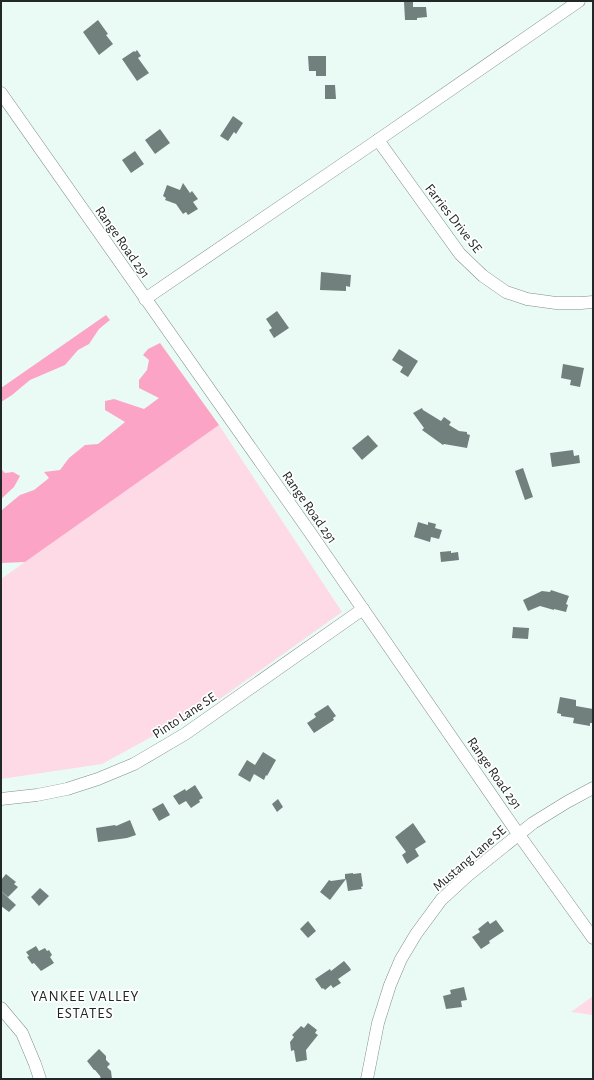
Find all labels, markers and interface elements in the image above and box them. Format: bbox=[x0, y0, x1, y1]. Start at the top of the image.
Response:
street label: Farries Drive SE bbox=[422, 182, 484, 256]
street label: Range Road 291 bbox=[92, 204, 152, 281]
street label: Range Road 291 bbox=[279, 469, 339, 546]
street label: Pinto Lane SE bbox=[150, 690, 219, 742]
street label: Range Road 291 bbox=[464, 735, 524, 812]
street label: Mustang Lane SE bbox=[430, 823, 509, 894]
district label: YANKEE VALLEY ESTATES bbox=[31, 989, 139, 1021]

